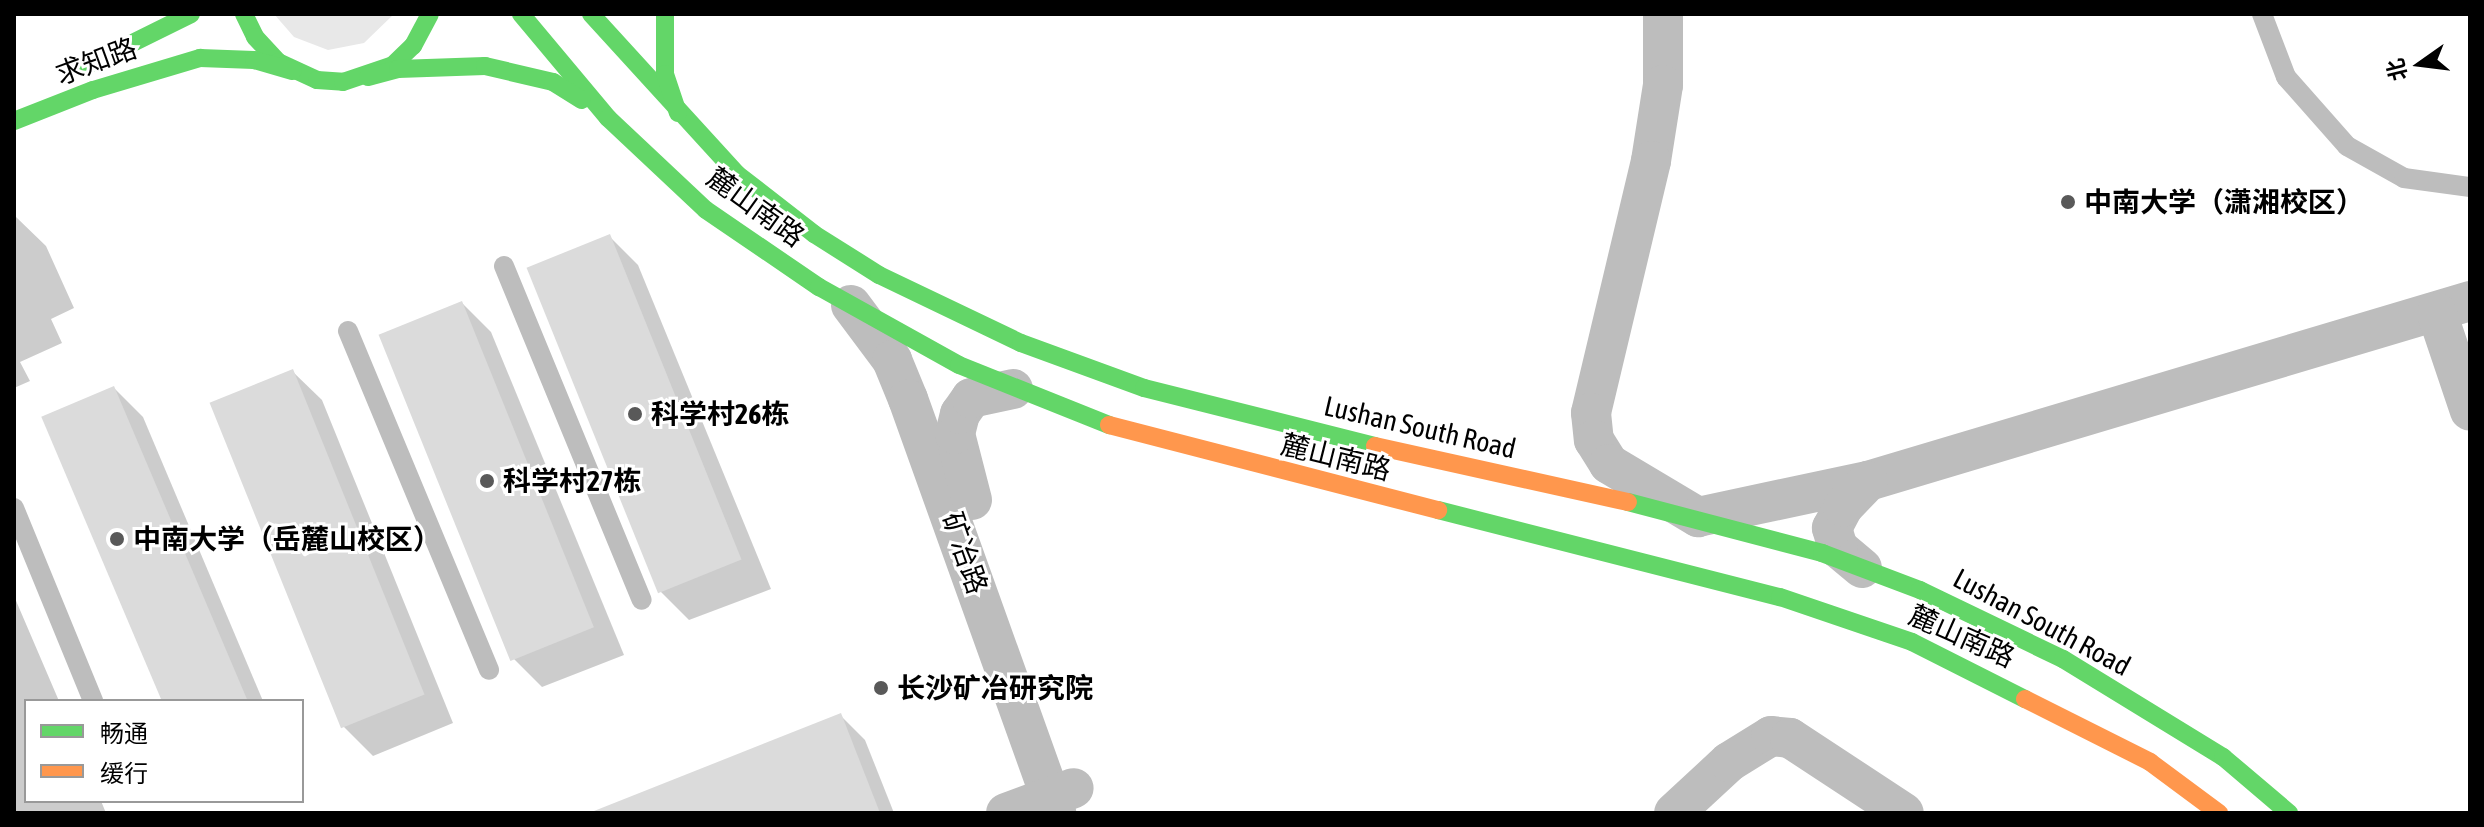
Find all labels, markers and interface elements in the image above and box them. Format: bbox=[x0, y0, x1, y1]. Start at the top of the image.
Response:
north arrow bbox=[2380, 24, 2460, 104]
street label: 求知路 bbox=[51, 31, 141, 91]
text: 北 bbox=[2381, 56, 2412, 84]
street label: 麓山南路 bbox=[701, 160, 811, 254]
place label: 中南大学（潇湘校区） bbox=[2084, 185, 2364, 219]
marker: 中南大学（潇湘校区） bbox=[2059, 193, 2077, 211]
street label: Lushan South Road bbox=[1321, 389, 1519, 465]
place label: 科学村26栋 bbox=[651, 397, 789, 431]
marker: 科学村26栋 bbox=[626, 405, 644, 423]
street label: 麓山南路 bbox=[1278, 427, 1394, 487]
place label: 科学村27栋 bbox=[503, 464, 641, 498]
marker: 科学村27栋 bbox=[478, 472, 496, 490]
street label: 矿冶路 bbox=[935, 508, 995, 598]
place label: 中南大学（岳麓山校区） bbox=[133, 522, 441, 556]
marker: 中南大学（岳麓山校区） bbox=[108, 530, 126, 548]
street label: Lushan South Road bbox=[1948, 561, 2136, 683]
street label: 麓山南路 bbox=[1904, 598, 2020, 674]
place label: 长沙矿冶研究院 bbox=[897, 671, 1093, 705]
marker: 长沙矿冶研究院 bbox=[872, 679, 890, 697]
legend bbox=[24, 699, 304, 803]
text: 畅通 bbox=[100, 720, 148, 747]
text: 缓行 bbox=[100, 760, 148, 787]

